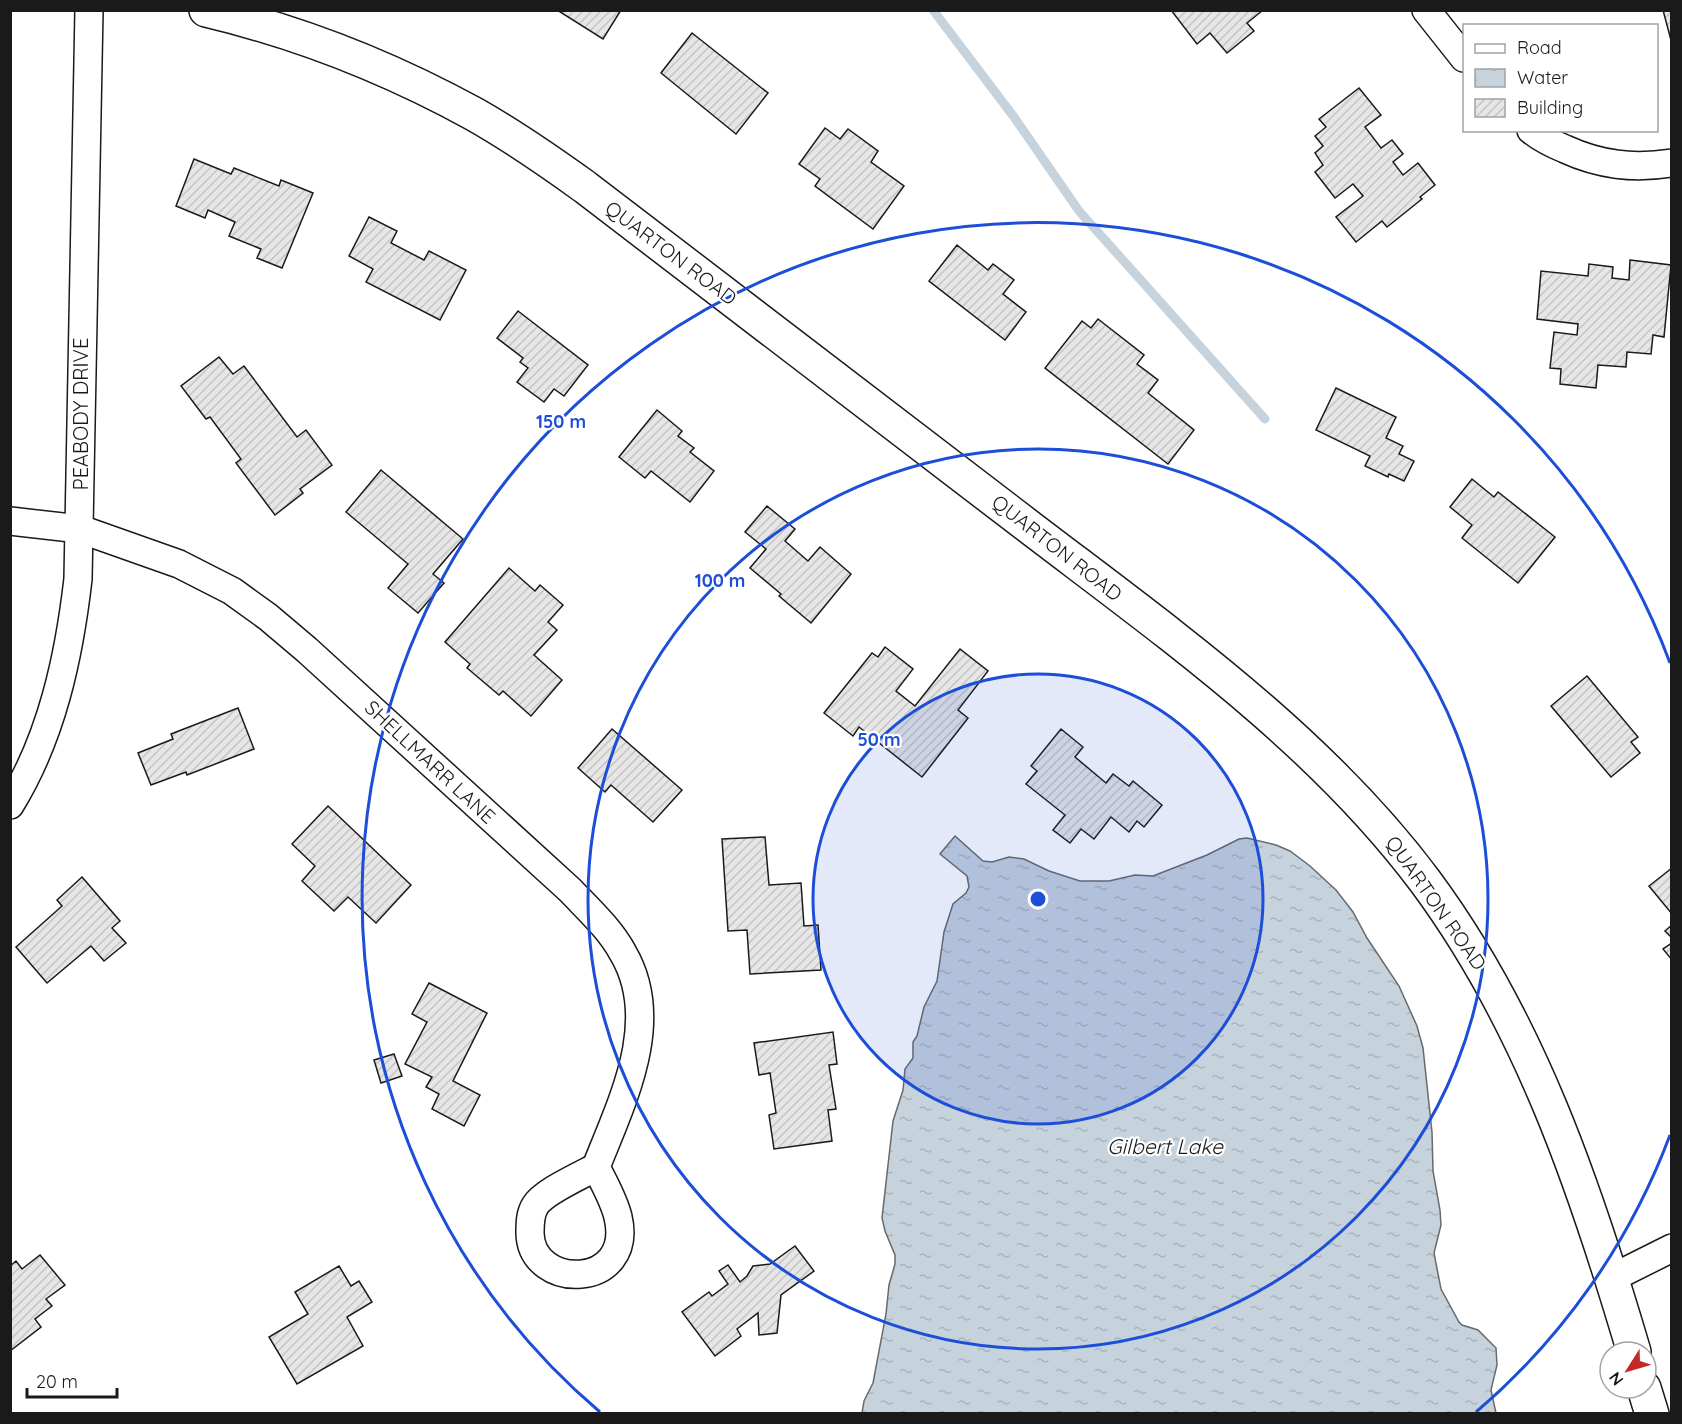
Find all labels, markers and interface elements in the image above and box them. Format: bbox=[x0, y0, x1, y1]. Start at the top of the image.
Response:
legend bbox=[1463, 24, 1658, 132]
text: Road bbox=[1517, 36, 1562, 59]
text: Water bbox=[1517, 66, 1568, 89]
text: Building bbox=[1517, 96, 1583, 119]
street label: QUARTON ROAD bbox=[601, 195, 742, 310]
street label: PEABODY DRIVE bbox=[68, 338, 93, 490]
text: 150 m bbox=[536, 410, 586, 433]
street label: QUARTON ROAD bbox=[987, 489, 1127, 606]
text: 100 m bbox=[695, 569, 745, 592]
street label: SHELLMARR LANE bbox=[360, 695, 501, 829]
text: 50 m bbox=[857, 728, 901, 751]
street label: QUARTON ROAD bbox=[1381, 831, 1492, 975]
centre of rings bbox=[1028, 889, 1048, 909]
water label: Gilbert Lake bbox=[1107, 1133, 1224, 1159]
north arrow bbox=[1598, 1340, 1658, 1400]
scale bar bbox=[27, 1361, 117, 1399]
text: N bbox=[1604, 1368, 1628, 1390]
text: 20 m bbox=[36, 1370, 78, 1393]

